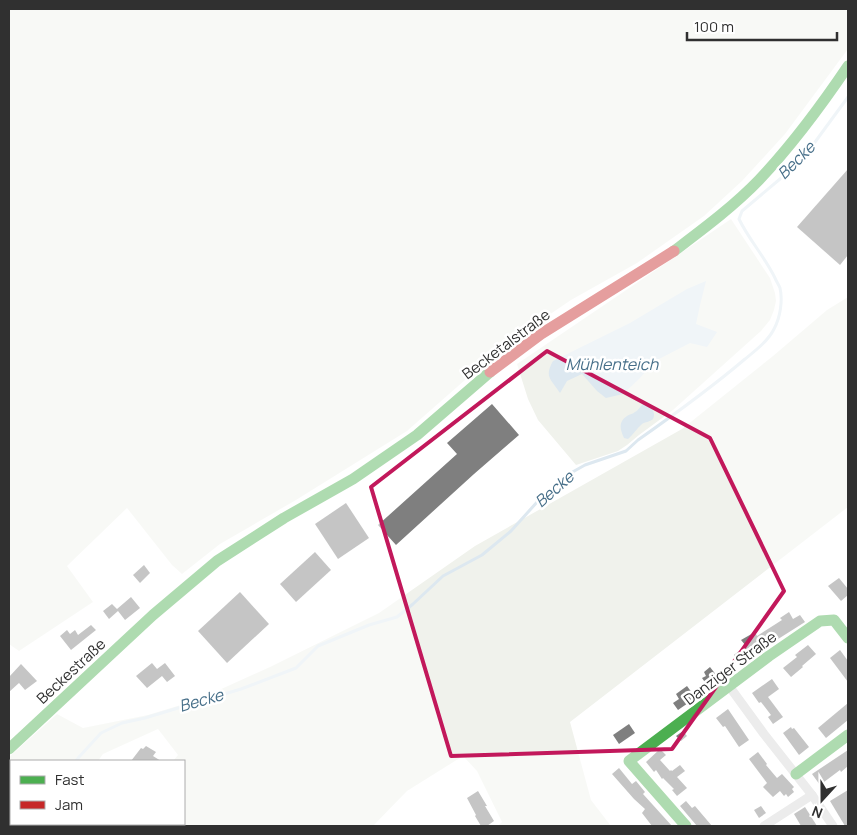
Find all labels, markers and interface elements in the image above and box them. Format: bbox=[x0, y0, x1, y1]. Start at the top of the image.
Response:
scale bar bbox=[687, 10, 837, 42]
text: 100 m bbox=[694, 16, 734, 37]
water label: Becke bbox=[772, 135, 821, 184]
street label: Becketalstraße bbox=[458, 304, 555, 384]
water label: Mühlenteich bbox=[566, 353, 659, 375]
water label: Becke bbox=[530, 465, 579, 512]
street label: Danziger Straße bbox=[679, 626, 781, 710]
street label: Beckestraße bbox=[32, 633, 110, 708]
water label: Becke bbox=[176, 683, 227, 717]
legend bbox=[10, 760, 185, 825]
text: Fast bbox=[55, 769, 84, 790]
north arrow bbox=[797, 775, 847, 825]
text: Jam bbox=[55, 794, 83, 815]
text: N bbox=[809, 802, 825, 823]

